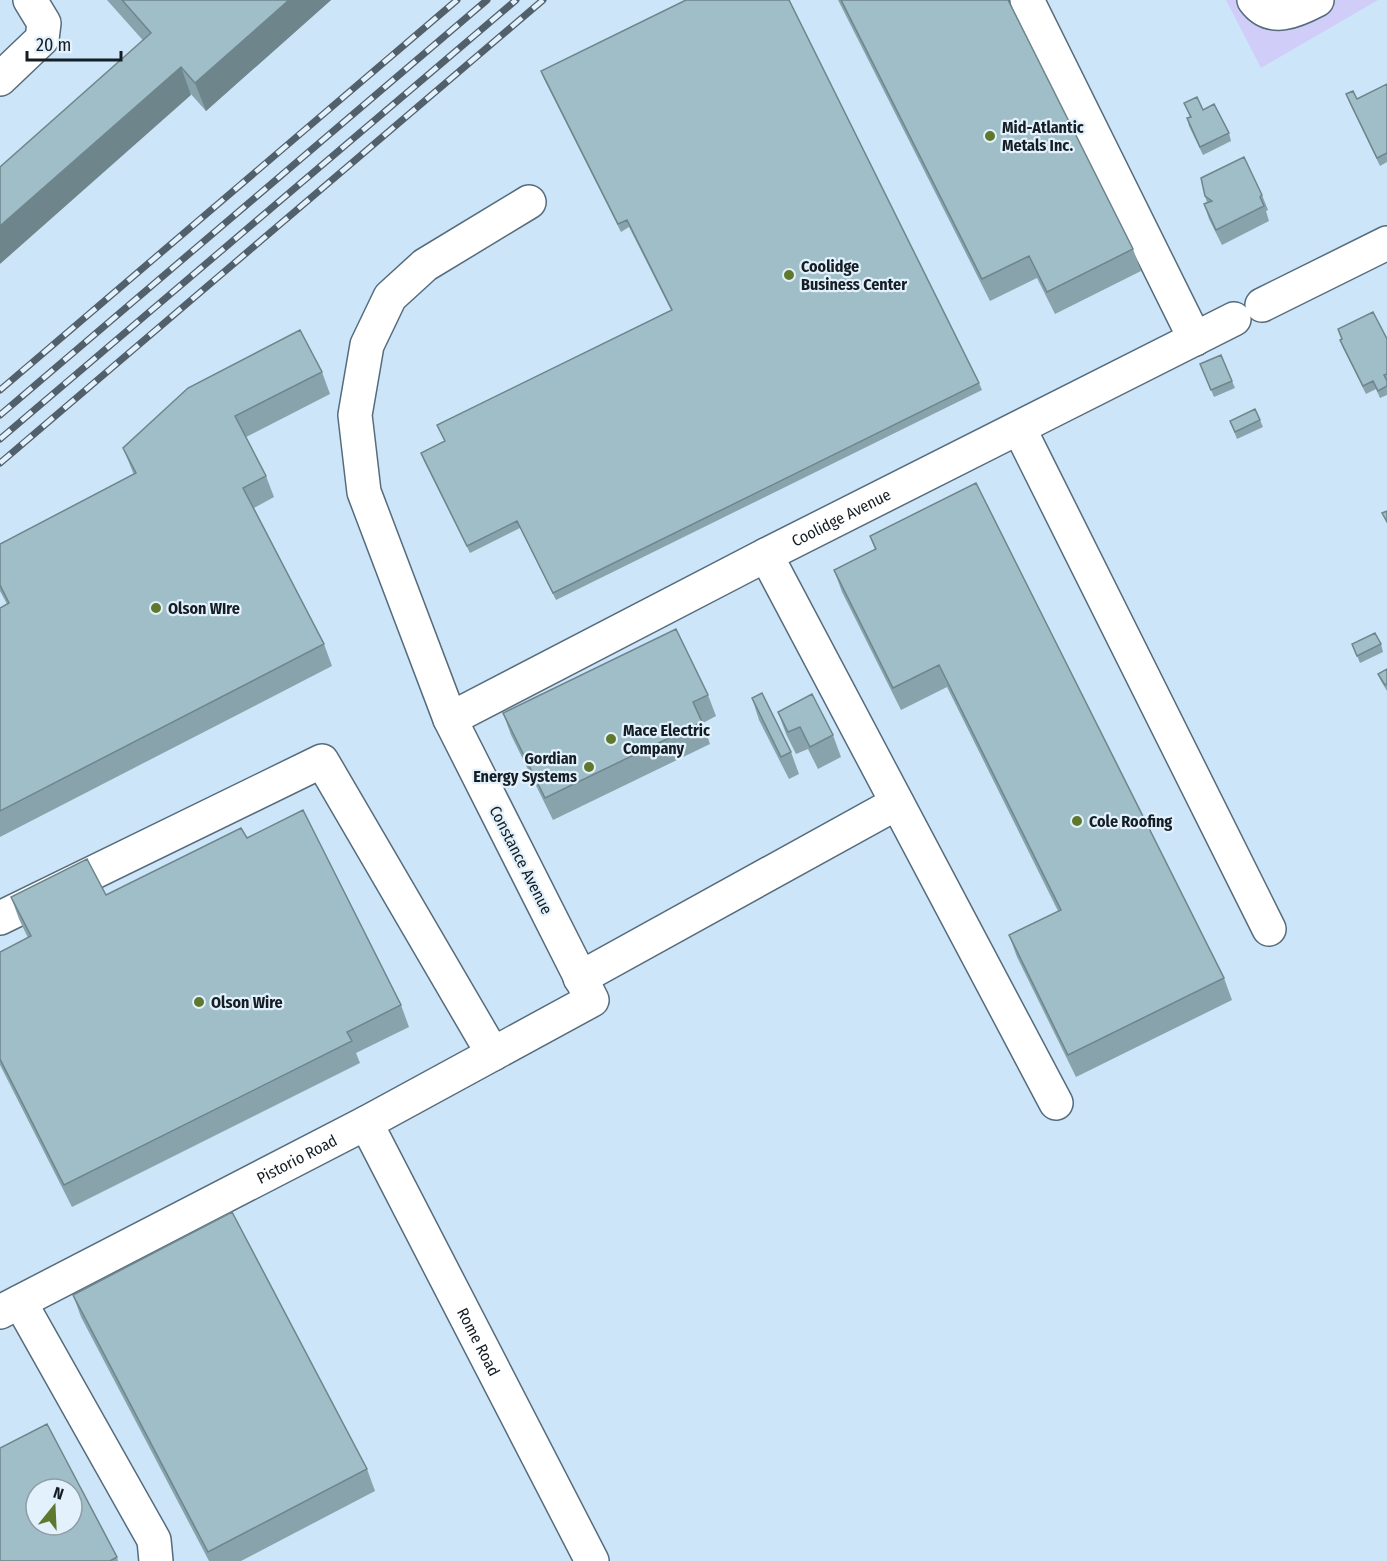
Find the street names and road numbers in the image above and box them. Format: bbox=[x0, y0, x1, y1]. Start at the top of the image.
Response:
street label: Coolidge Avenue bbox=[788, 484, 894, 550]
street label: Constance Avenue bbox=[485, 803, 557, 917]
street label: Pistorio Road bbox=[253, 1130, 340, 1187]
street label: Rome Road bbox=[453, 1304, 504, 1379]

